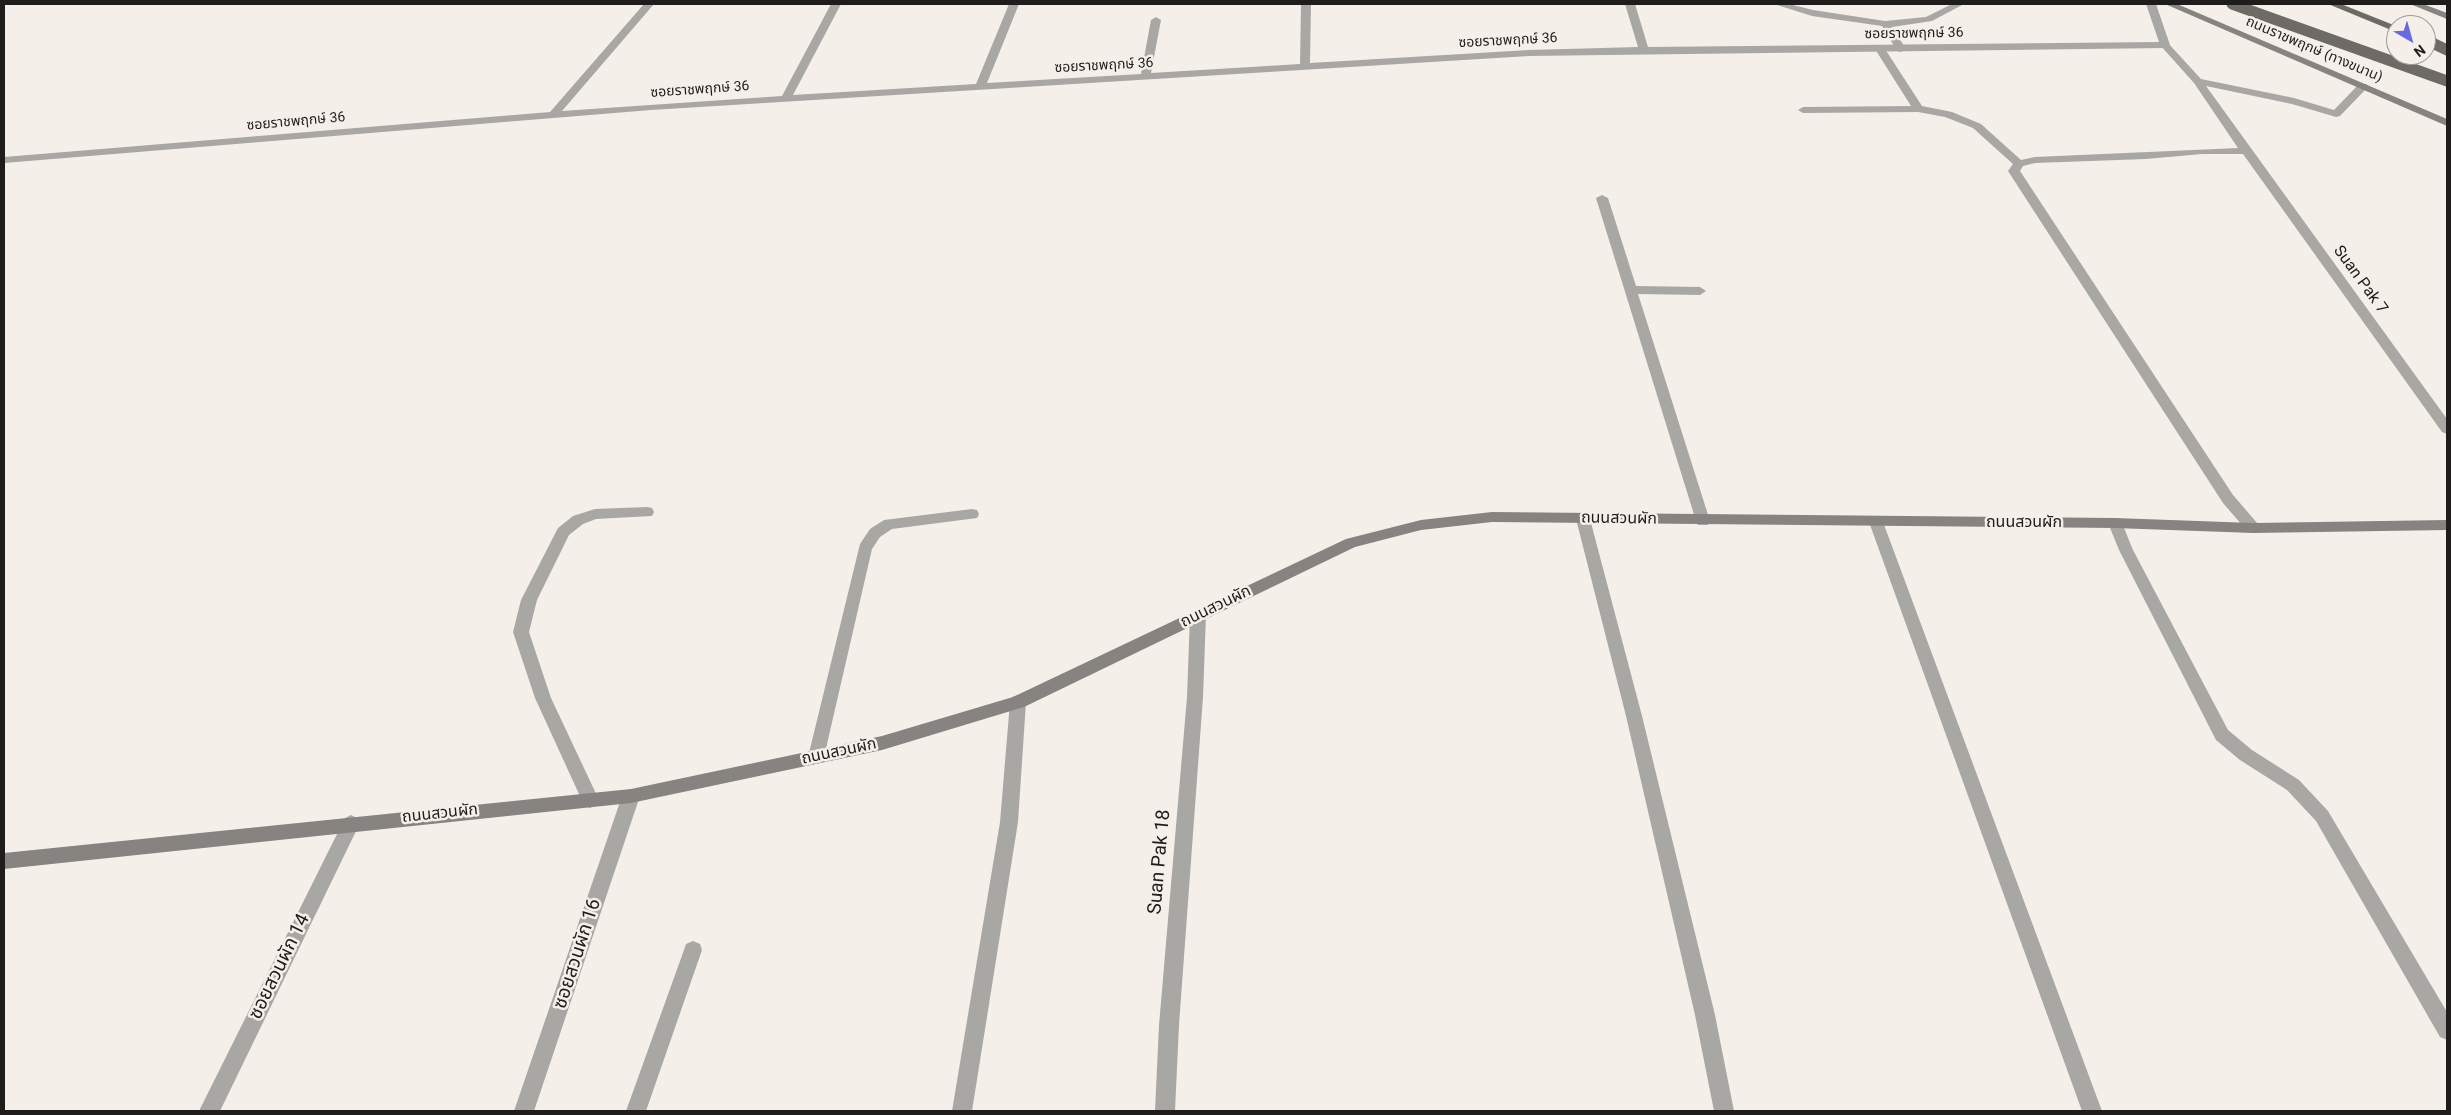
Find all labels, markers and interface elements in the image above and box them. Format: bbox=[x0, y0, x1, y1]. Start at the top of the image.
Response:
street label: ถนนราชพฤกษ์ (ทางขนาน) bbox=[2243, 14, 2385, 86]
north arrow bbox=[2386, 15, 2436, 65]
street label: ซอยราชพฤกษ์ 36 bbox=[1864, 25, 1964, 43]
street label: ซอยราชพฤกษ์ 36 bbox=[1458, 30, 1558, 52]
text: N bbox=[2411, 42, 2428, 60]
street label: ซอยราชพฤกษ์ 36 bbox=[1054, 55, 1154, 77]
street label: ซอยราชพฤกษ์ 36 bbox=[650, 78, 750, 102]
street label: ซอยราชพฤกษ์ 36 bbox=[246, 109, 346, 135]
street label: Suan Pak 7 bbox=[2329, 242, 2391, 318]
street label: ถนนสวนผัก bbox=[1581, 509, 1657, 529]
street label: ถนนสวนผัก bbox=[1986, 513, 2062, 533]
street label: ถนนสวนผัก bbox=[1178, 582, 1254, 632]
street label: ถนนสวนผัก bbox=[800, 735, 878, 769]
street label: ถนนสวนผัก bbox=[401, 800, 479, 828]
street label: Suan Pak 18 bbox=[1144, 809, 1176, 915]
street label: ซอยสวนผัก 16 bbox=[549, 896, 607, 1012]
street label: ซอยสวนผัก 14 bbox=[245, 911, 315, 1023]

